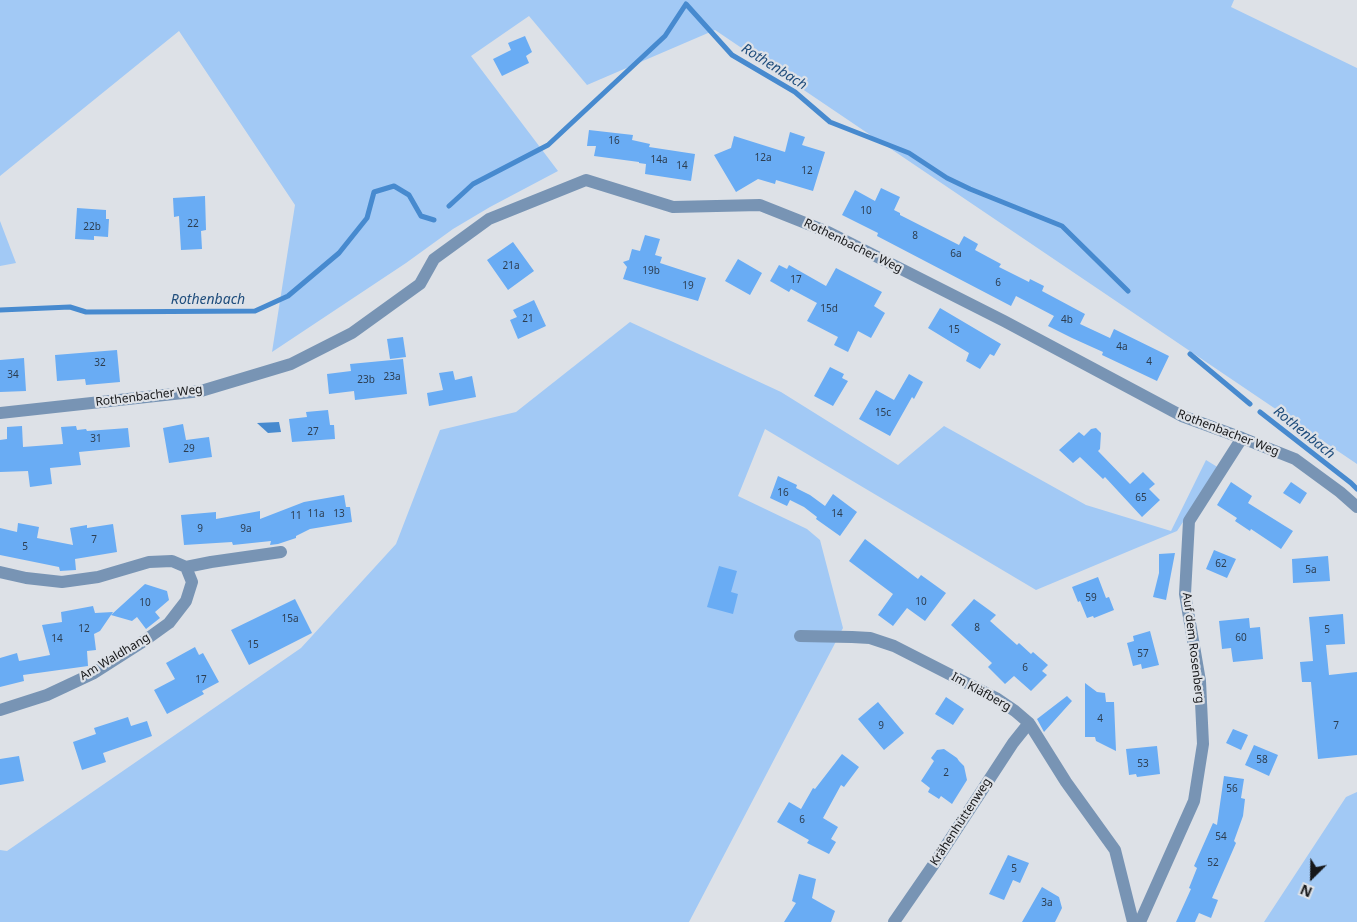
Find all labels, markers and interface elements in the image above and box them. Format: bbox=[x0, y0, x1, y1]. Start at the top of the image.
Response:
water label: Rothenbach bbox=[738, 40, 810, 94]
house number: 16 bbox=[608, 135, 620, 147]
house number: 12a bbox=[754, 152, 772, 164]
house number: 14a bbox=[650, 154, 668, 166]
house number: 14 bbox=[676, 160, 688, 172]
house number: 12 bbox=[801, 165, 813, 177]
house number: 10 bbox=[860, 205, 872, 217]
street label: Rothenbacher Weg bbox=[801, 216, 905, 276]
house number: 22 bbox=[187, 218, 199, 230]
house number: 22b bbox=[83, 221, 101, 233]
house number: 8 bbox=[912, 230, 918, 242]
house number: 6a bbox=[950, 248, 962, 260]
house number: 21a bbox=[502, 260, 520, 272]
house number: 19b bbox=[642, 265, 660, 277]
house number: 17 bbox=[790, 274, 802, 286]
house number: 6 bbox=[995, 277, 1001, 289]
house number: 19 bbox=[682, 280, 694, 292]
water label: Rothenbach bbox=[171, 292, 245, 308]
house number: 15d bbox=[820, 303, 838, 315]
house number: 21 bbox=[522, 313, 534, 325]
house number: 4b bbox=[1061, 314, 1073, 326]
house number: 15 bbox=[948, 324, 960, 336]
house number: 4a bbox=[1116, 341, 1128, 353]
house number: 4 bbox=[1146, 356, 1152, 368]
house number: 32 bbox=[94, 357, 106, 369]
house number: 34 bbox=[7, 369, 19, 381]
house number: 23a bbox=[383, 371, 401, 383]
house number: 23b bbox=[357, 374, 375, 386]
street label: Rothenbacher Weg bbox=[95, 382, 203, 410]
water label: Rothenbach bbox=[1270, 403, 1338, 463]
house number: 15c bbox=[875, 407, 891, 419]
street label: Rothenbacher Weg bbox=[1175, 407, 1281, 459]
house number: 27 bbox=[307, 426, 319, 438]
house number: 31 bbox=[90, 433, 102, 445]
house number: 29 bbox=[183, 443, 195, 455]
house number: 16 bbox=[777, 487, 789, 499]
house number: 65 bbox=[1135, 492, 1147, 504]
house number: 11a bbox=[307, 508, 325, 520]
house number: 13 bbox=[333, 508, 345, 520]
house number: 14 bbox=[831, 508, 843, 520]
house number: 11 bbox=[290, 510, 302, 522]
house number: 9 bbox=[197, 523, 203, 535]
house number: 9a bbox=[240, 523, 252, 535]
house number: 7 bbox=[91, 534, 97, 546]
house number: 5 bbox=[22, 541, 28, 553]
house number: 62 bbox=[1215, 558, 1227, 570]
house number: 5a bbox=[1305, 564, 1317, 576]
house number: 59 bbox=[1085, 592, 1097, 604]
street label: Auf dem Rosenberg bbox=[1179, 592, 1207, 704]
house number: 10 bbox=[915, 596, 927, 608]
house number: 10 bbox=[139, 597, 151, 609]
house number: 15a bbox=[281, 613, 299, 625]
house number: 8 bbox=[974, 622, 980, 634]
house number: 12 bbox=[78, 623, 90, 635]
house number: 5 bbox=[1324, 624, 1330, 636]
street label: Am Waldhang bbox=[77, 630, 153, 684]
house number: 60 bbox=[1235, 632, 1247, 644]
house number: 14 bbox=[51, 633, 63, 645]
house number: 15 bbox=[247, 639, 259, 651]
house number: 57 bbox=[1137, 648, 1149, 660]
house number: 6 bbox=[1022, 662, 1028, 674]
street label: Im Kläfberg bbox=[949, 670, 1013, 714]
house number: 17 bbox=[195, 674, 207, 686]
house number: 4 bbox=[1097, 713, 1103, 725]
house number: 9 bbox=[878, 720, 884, 732]
house number: 7 bbox=[1333, 720, 1339, 732]
house number: 58 bbox=[1256, 754, 1268, 766]
house number: 53 bbox=[1137, 758, 1149, 770]
house number: 2 bbox=[943, 767, 949, 779]
street label: Krähenhüttenweg bbox=[927, 775, 995, 869]
house number: 56 bbox=[1226, 783, 1238, 795]
house number: 6 bbox=[799, 814, 805, 826]
house number: 54 bbox=[1215, 831, 1227, 843]
north arrow bbox=[1287, 852, 1337, 902]
house number: 52 bbox=[1207, 857, 1219, 869]
house number: 5 bbox=[1011, 863, 1017, 875]
text: N bbox=[1297, 880, 1315, 902]
house number: 3a bbox=[1041, 897, 1053, 909]

